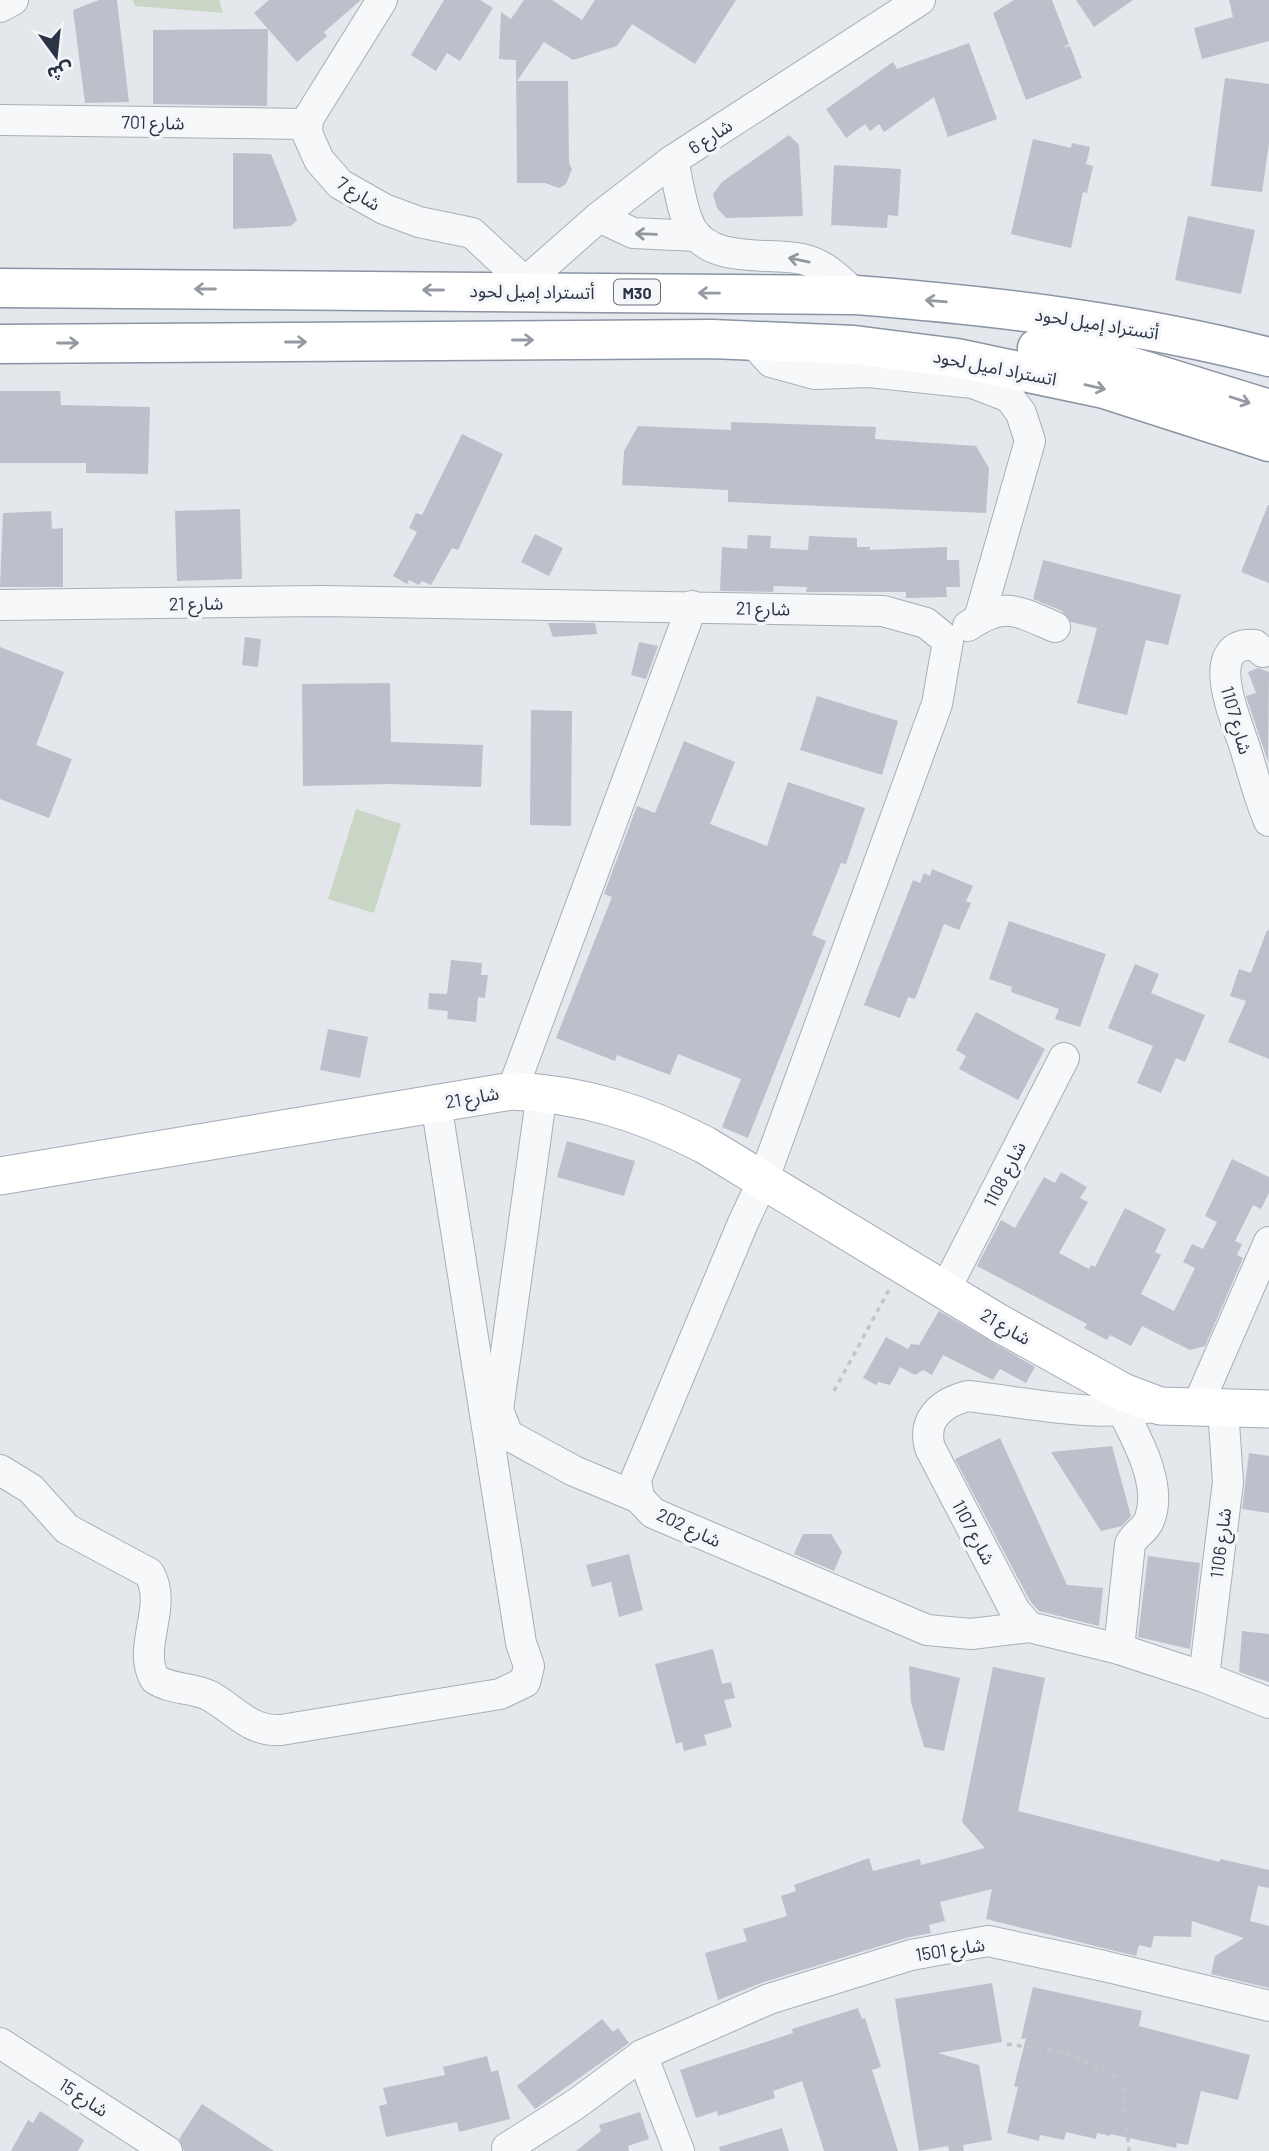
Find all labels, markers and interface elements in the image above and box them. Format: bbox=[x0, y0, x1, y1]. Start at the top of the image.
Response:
north arrow bbox=[21, 21, 91, 91]
text: ش bbox=[45, 58, 76, 87]
street label: شارع 701 bbox=[121, 110, 185, 138]
street label: شارع 6 bbox=[684, 114, 738, 162]
street label: شارع 7 bbox=[331, 171, 385, 218]
one-way arrow bbox=[635, 227, 658, 240]
one-way arrow bbox=[788, 253, 811, 266]
street label: أتستراد إميل لحود bbox=[469, 279, 595, 305]
road number: M30 bbox=[614, 280, 660, 304]
one-way arrow bbox=[194, 282, 217, 296]
one-way arrow bbox=[421, 283, 444, 297]
one-way arrow bbox=[698, 286, 721, 300]
one-way arrow bbox=[926, 294, 948, 307]
street label: أتستراد إميل لحود bbox=[1033, 302, 1161, 346]
one-way arrow bbox=[511, 333, 534, 347]
one-way arrow bbox=[284, 335, 307, 348]
one-way arrow bbox=[56, 336, 79, 350]
street label: اتستراد اميل لحود bbox=[931, 344, 1059, 391]
one-way arrow bbox=[1083, 381, 1106, 394]
one-way arrow bbox=[1228, 394, 1250, 407]
street label: شارع 21 bbox=[169, 592, 223, 618]
street label: شارع 21 bbox=[736, 597, 790, 623]
street label: شارع 1107 bbox=[1213, 683, 1257, 758]
street label: شارع 21 bbox=[443, 1081, 501, 1116]
street label: شارع 1108 bbox=[978, 1137, 1033, 1212]
street label: شارع 21 bbox=[975, 1303, 1035, 1353]
street label: شارع 1107 bbox=[944, 1496, 1000, 1570]
street label: شارع 202 bbox=[652, 1503, 725, 1555]
street label: شارع 1106 bbox=[1205, 1507, 1239, 1580]
street label: شارع 1501 bbox=[914, 1933, 987, 1969]
street label: شارع 15 bbox=[53, 2073, 113, 2124]

